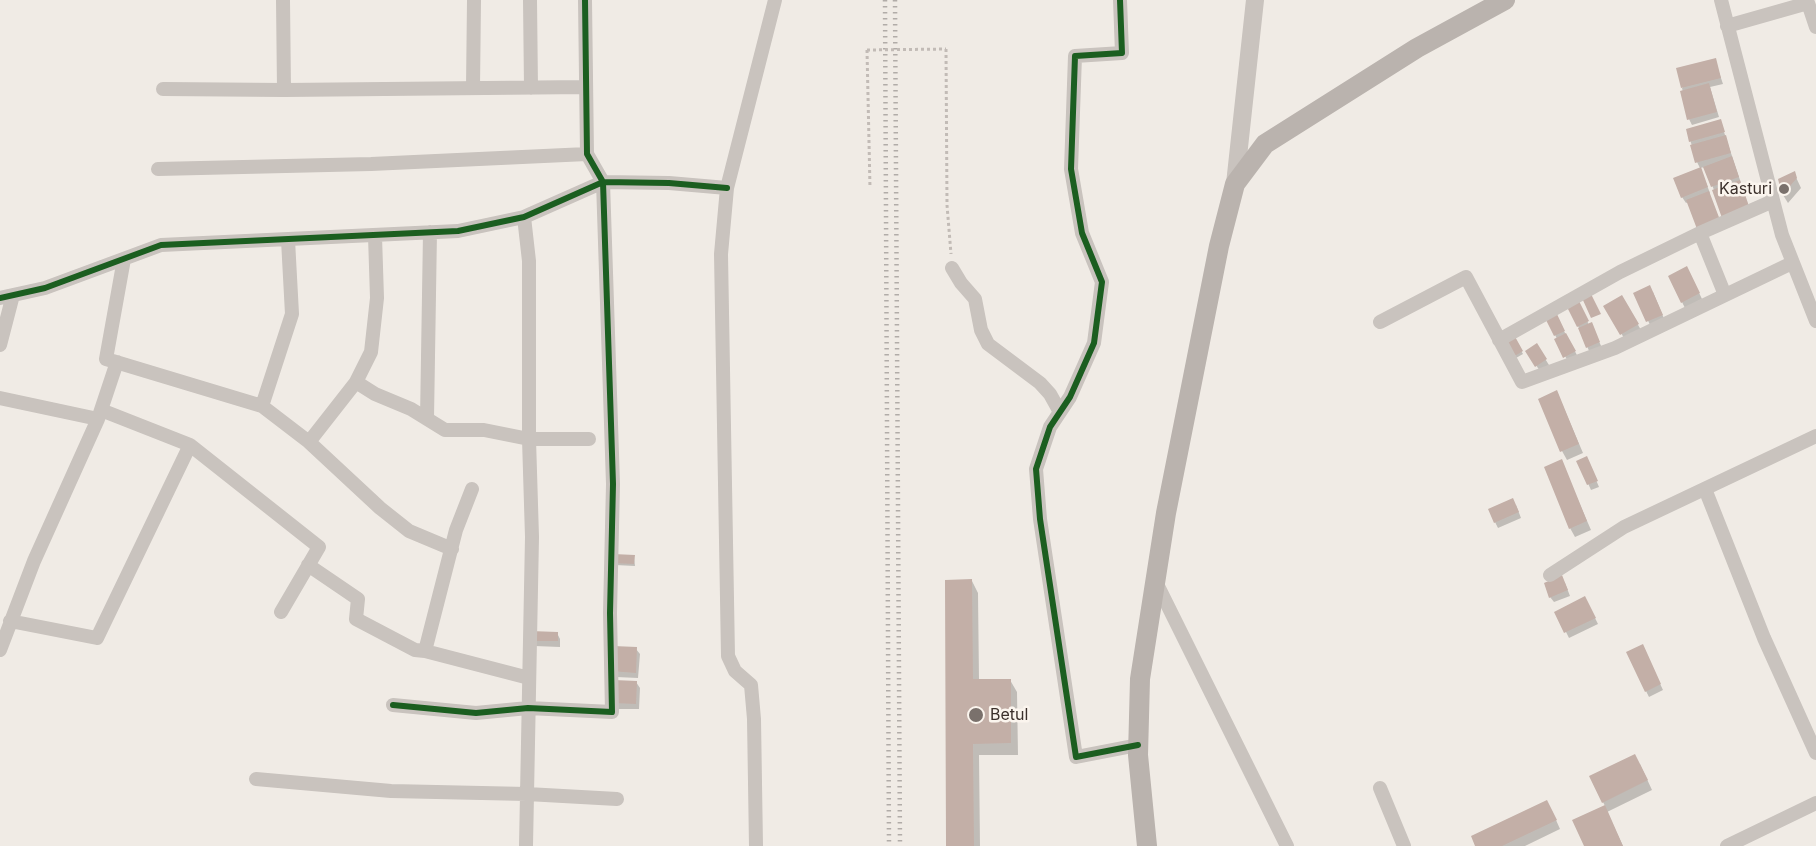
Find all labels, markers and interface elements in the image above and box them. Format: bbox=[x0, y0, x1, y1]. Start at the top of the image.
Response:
place label: Kasturi bbox=[1719, 179, 1772, 199]
marker: Kasturi bbox=[1777, 182, 1791, 196]
place label: Betul bbox=[990, 705, 1028, 725]
marker: Betul bbox=[967, 706, 985, 724]

